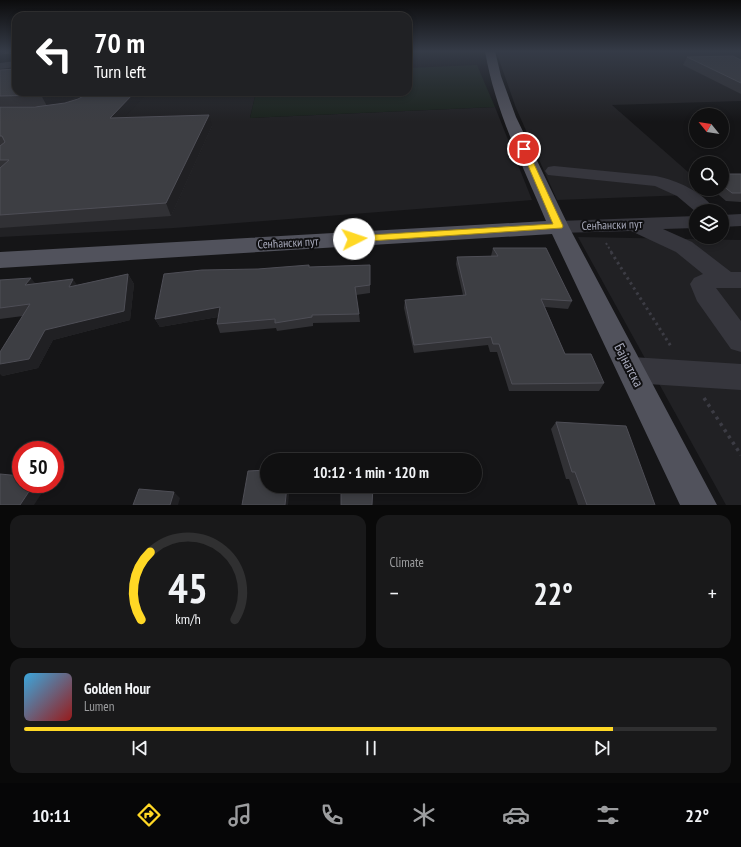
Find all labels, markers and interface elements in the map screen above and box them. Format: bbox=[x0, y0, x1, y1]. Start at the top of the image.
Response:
text: 70 m bbox=[94, 24, 145, 61]
icon: left bbox=[28, 28, 80, 80]
text: Turn left bbox=[94, 60, 146, 83]
north arrow bbox=[689, 108, 729, 148]
map controls bbox=[689, 108, 729, 244]
pin bbox=[507, 132, 541, 166]
icon: arrive bbox=[513, 138, 535, 160]
button: search bbox=[689, 156, 729, 196]
button: layers bbox=[689, 204, 729, 244]
street label: Сенћански пут bbox=[581, 216, 643, 233]
position arrow bbox=[333, 218, 375, 260]
street label: Сенћански пут bbox=[257, 233, 319, 252]
street label: Бајнатска bbox=[610, 340, 648, 390]
speed limit sign: 50 bbox=[12, 441, 64, 493]
text: 10:12 · 1 min · 120 m bbox=[313, 463, 429, 482]
text: Climate bbox=[390, 554, 424, 571]
text: 45 bbox=[168, 560, 208, 613]
text: 22° bbox=[533, 574, 573, 613]
text: − bbox=[390, 579, 399, 607]
text: + bbox=[708, 579, 717, 607]
text: km/h bbox=[175, 608, 200, 627]
text: Golden Hour bbox=[84, 679, 151, 698]
text: Lumen bbox=[84, 698, 114, 715]
icon: previous bbox=[129, 737, 151, 759]
icon: pause bbox=[360, 737, 382, 759]
icon: next bbox=[591, 737, 613, 759]
icon: directions bbox=[135, 801, 163, 829]
icon: music bbox=[226, 801, 254, 829]
icon: phone bbox=[318, 801, 346, 829]
icon: climate bbox=[410, 801, 438, 829]
icon: car bbox=[502, 801, 530, 829]
icon: filters bbox=[594, 801, 622, 829]
text: 10:11 bbox=[32, 804, 71, 827]
text: 22° bbox=[685, 804, 709, 827]

